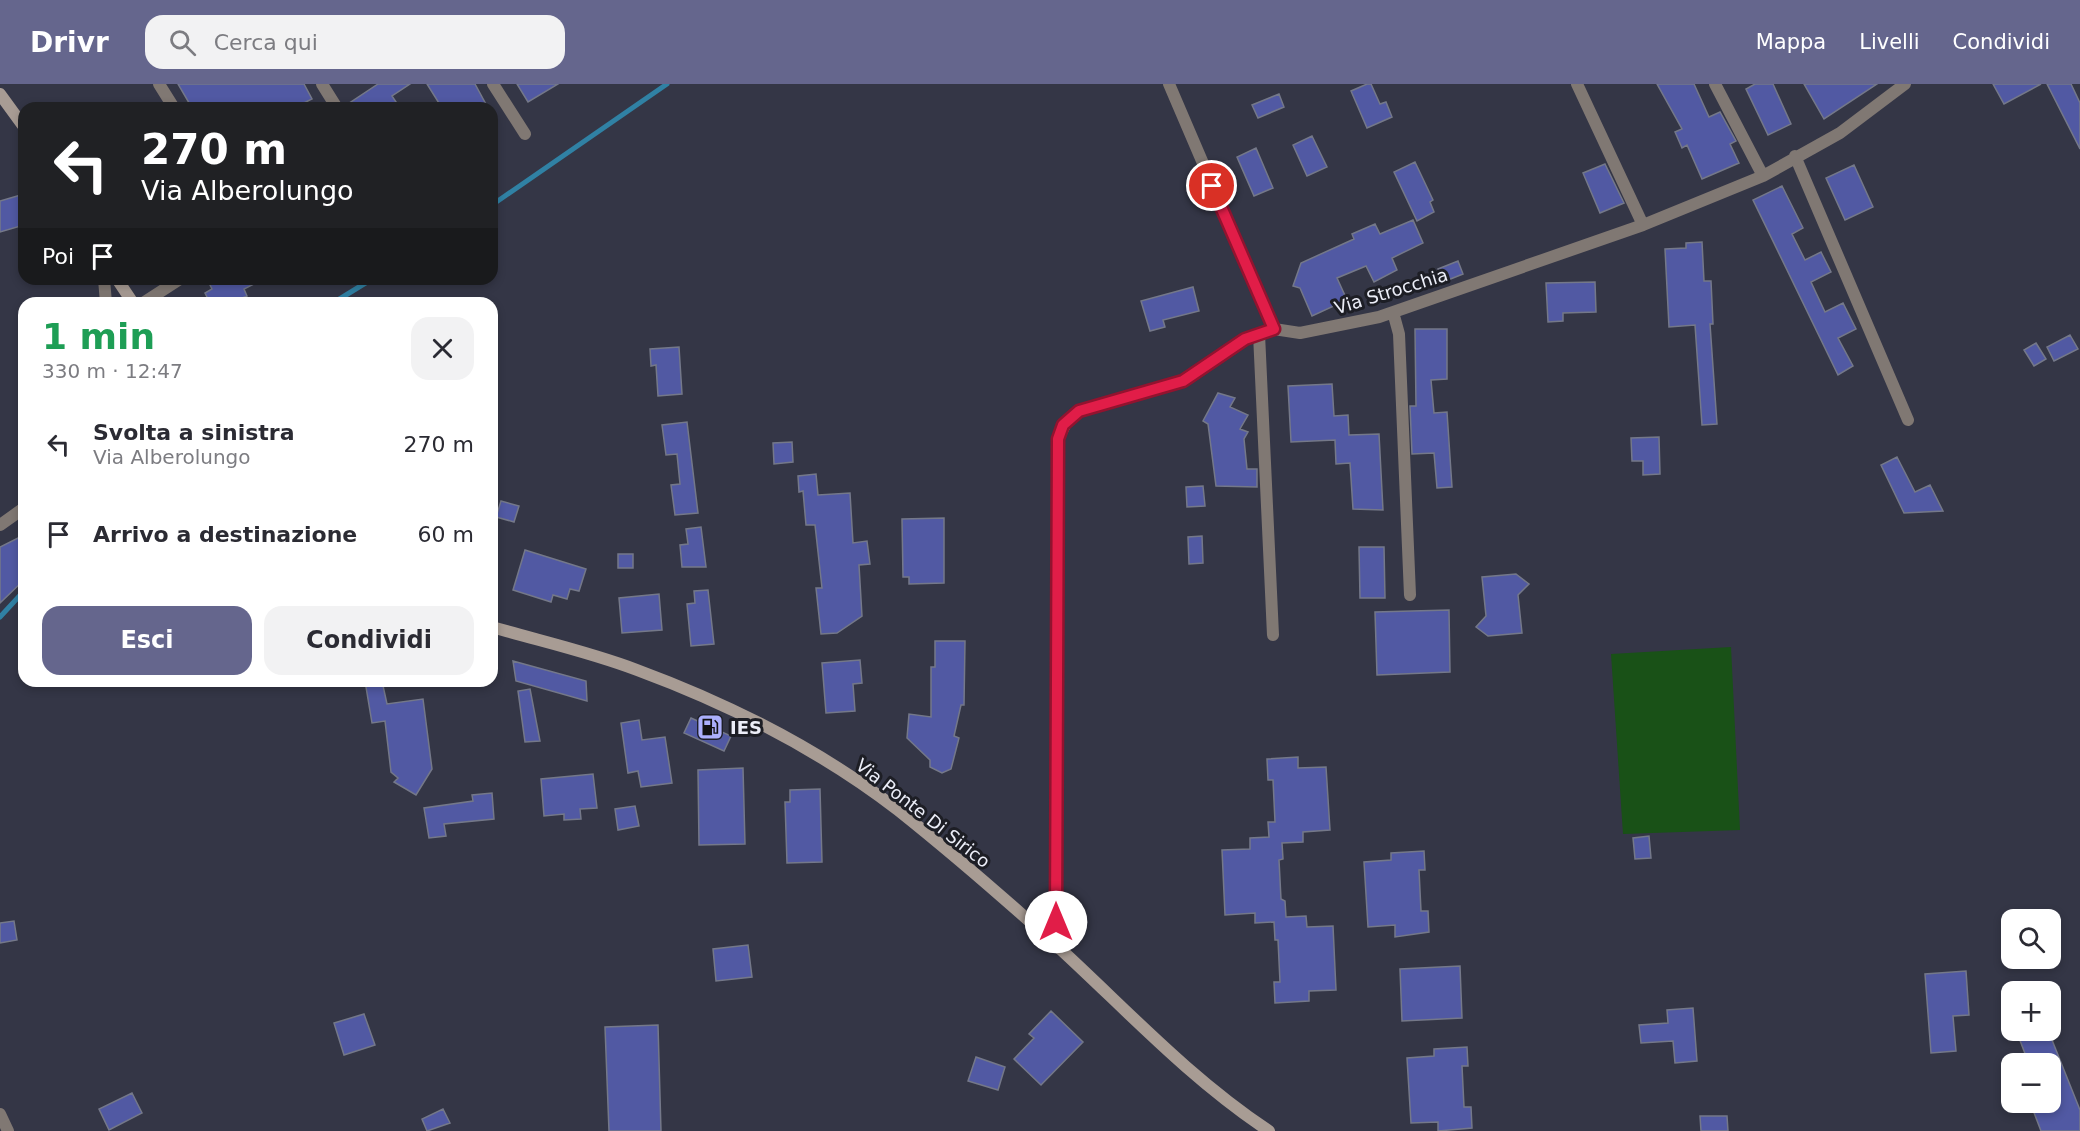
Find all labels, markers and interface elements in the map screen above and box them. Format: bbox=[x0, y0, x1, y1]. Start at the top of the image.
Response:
search box bbox=[145, 15, 565, 69]
text: Drivr bbox=[30, 26, 109, 59]
icon: search bbox=[166, 26, 199, 59]
text: Cerca qui bbox=[214, 30, 318, 55]
text: Mappa bbox=[1756, 30, 1826, 54]
text: Livelli bbox=[1859, 30, 1920, 54]
text: Condividi bbox=[1953, 30, 2050, 54]
text: 270 m bbox=[141, 125, 287, 174]
icon: left bbox=[42, 126, 120, 204]
pin bbox=[1186, 160, 1237, 211]
icon: arrive bbox=[1195, 169, 1228, 202]
text: Via Alberolungo bbox=[141, 175, 354, 206]
icon: arrive bbox=[86, 240, 119, 273]
text: Poi bbox=[42, 244, 74, 269]
street label: Via Strocchia bbox=[1332, 264, 1450, 318]
text: 1 min bbox=[42, 316, 155, 357]
button: close bbox=[411, 317, 474, 380]
text: 330 m · 12:47 bbox=[42, 359, 183, 383]
text: Svolta a sinistra bbox=[93, 420, 295, 445]
icon: left bbox=[42, 428, 75, 461]
text: 270 m bbox=[404, 432, 474, 457]
text: Via Alberolungo bbox=[93, 445, 251, 469]
icon: arrive bbox=[42, 518, 75, 551]
text: Arrivo a destinazione bbox=[93, 522, 357, 547]
text: 60 m bbox=[418, 522, 474, 547]
button: Esci bbox=[42, 606, 252, 675]
button: Condividi bbox=[264, 606, 474, 675]
fuel station icon: IES bbox=[695, 712, 725, 742]
place label: IES bbox=[730, 717, 762, 738]
street label: Via Ponte Di Sirico bbox=[852, 754, 994, 872]
position arrow bbox=[1024, 890, 1088, 954]
map controls bbox=[2001, 909, 2061, 1113]
button: search bbox=[2001, 909, 2061, 969]
button: + bbox=[2001, 981, 2061, 1041]
button: − bbox=[2001, 1053, 2061, 1113]

